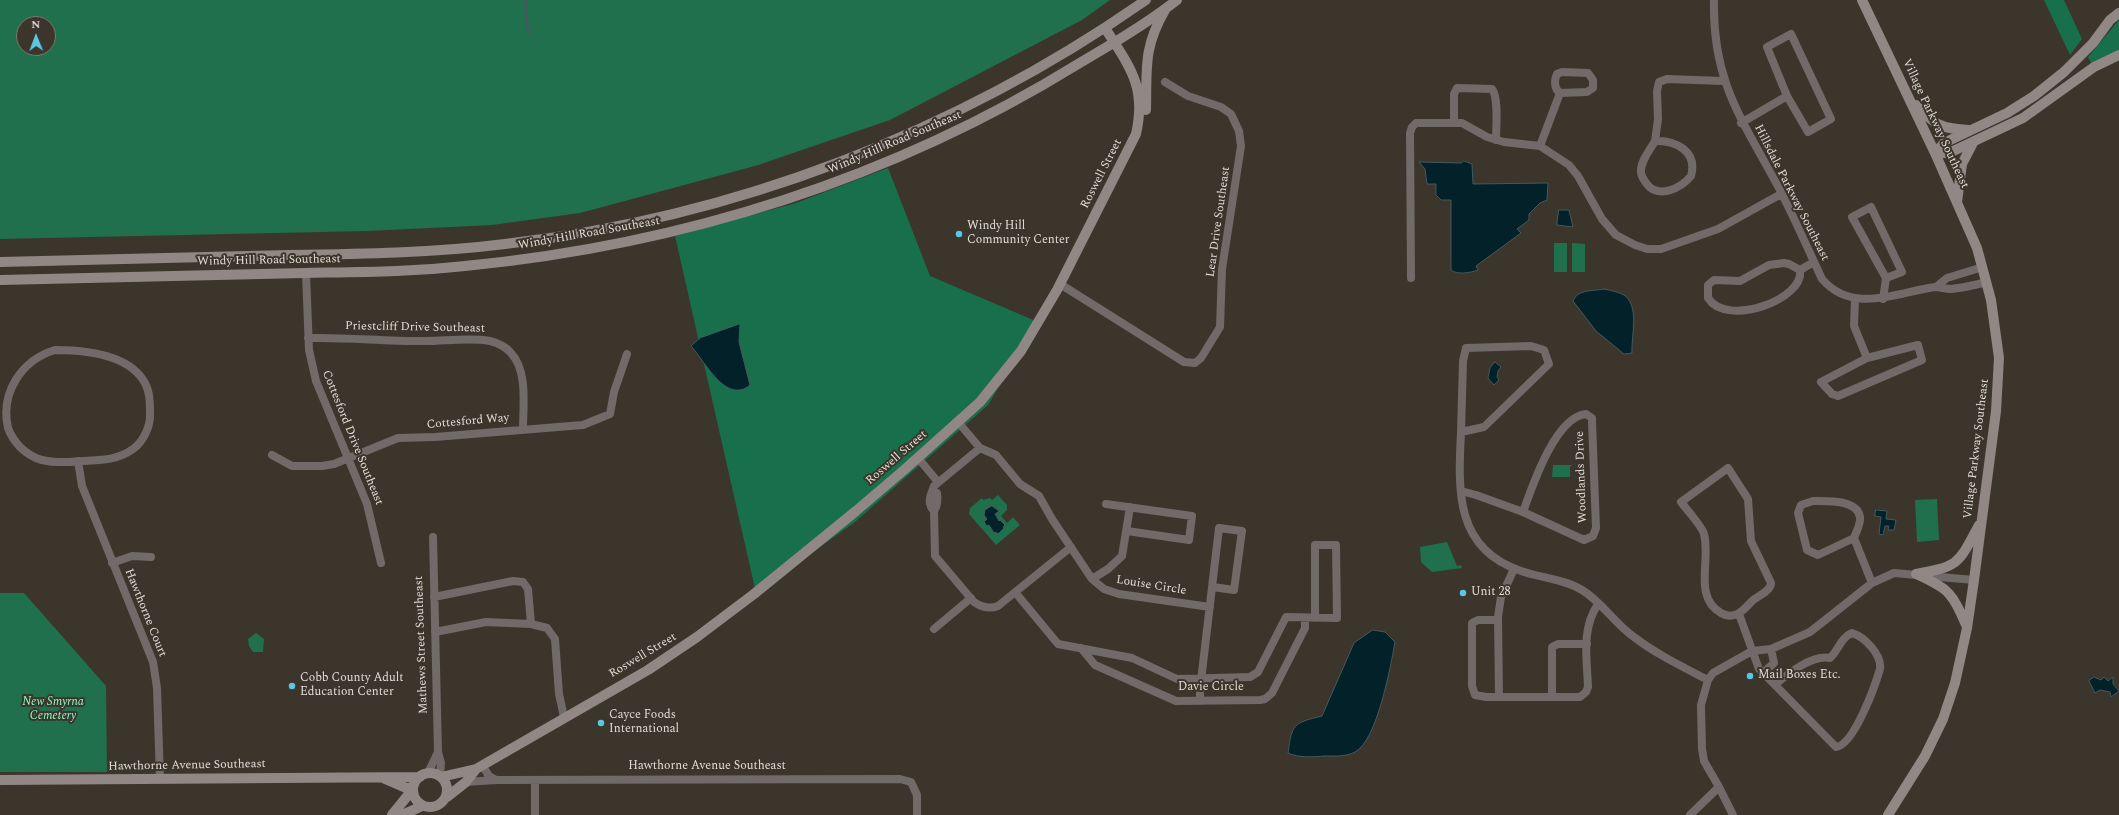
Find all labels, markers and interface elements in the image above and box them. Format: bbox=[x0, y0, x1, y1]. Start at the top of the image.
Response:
north arrow bbox=[16, 16, 56, 56]
text: N bbox=[31, 16, 40, 33]
street label: Village Parkway Southeast bbox=[1899, 57, 1971, 191]
street label: Windy Hill Road Southeast bbox=[826, 108, 964, 178]
street label: Hillsdale Parkway Southeast bbox=[1750, 122, 1832, 264]
street label: Roswell Street bbox=[1078, 137, 1126, 211]
street label: Lear Drive Southeast bbox=[1204, 166, 1234, 278]
street label: Windy Hill Road Southeast bbox=[517, 214, 661, 254]
place label: Windy Hill Community Center bbox=[967, 220, 1070, 248]
marker: Windy Hill Community Center bbox=[954, 229, 964, 239]
street label: Windy Hill Road Southeast bbox=[197, 253, 341, 269]
street label: Priestcliff Drive Southeast bbox=[345, 320, 485, 336]
street label: Cottesford Drive Southeast bbox=[318, 368, 386, 508]
street label: Village Parkway Southeast bbox=[1961, 378, 1993, 520]
street label: Cottesford Way bbox=[426, 411, 510, 433]
street label: Roswell Street bbox=[864, 428, 930, 488]
street label: Woodlands Drive bbox=[1573, 431, 1591, 523]
street label: Hawthorne Court bbox=[121, 567, 169, 659]
street label: Louise Circle bbox=[1115, 573, 1187, 599]
street label: Mathews Street Southeast bbox=[412, 576, 432, 714]
place label: Unit 28 bbox=[1471, 586, 1510, 600]
marker: Unit 28 bbox=[1458, 588, 1468, 598]
street label: Roswell Street bbox=[607, 630, 679, 682]
place label: Mail Boxes Etc. bbox=[1758, 669, 1841, 683]
marker: Mail Boxes Etc. bbox=[1745, 671, 1755, 681]
place label: Cobb County Adult Education Center bbox=[300, 672, 403, 700]
marker: Cobb County Adult Education Center bbox=[287, 681, 297, 691]
street label: Davie Circle bbox=[1178, 681, 1244, 695]
park label: New Smyrna Cemetery bbox=[22, 696, 84, 724]
place label: Cayce Foods International bbox=[609, 709, 679, 737]
marker: Cayce Foods International bbox=[596, 718, 606, 728]
street label: Hawthorne Avenue Southeast bbox=[108, 757, 266, 775]
street label: Hawthorne Avenue Southeast bbox=[628, 760, 786, 774]

